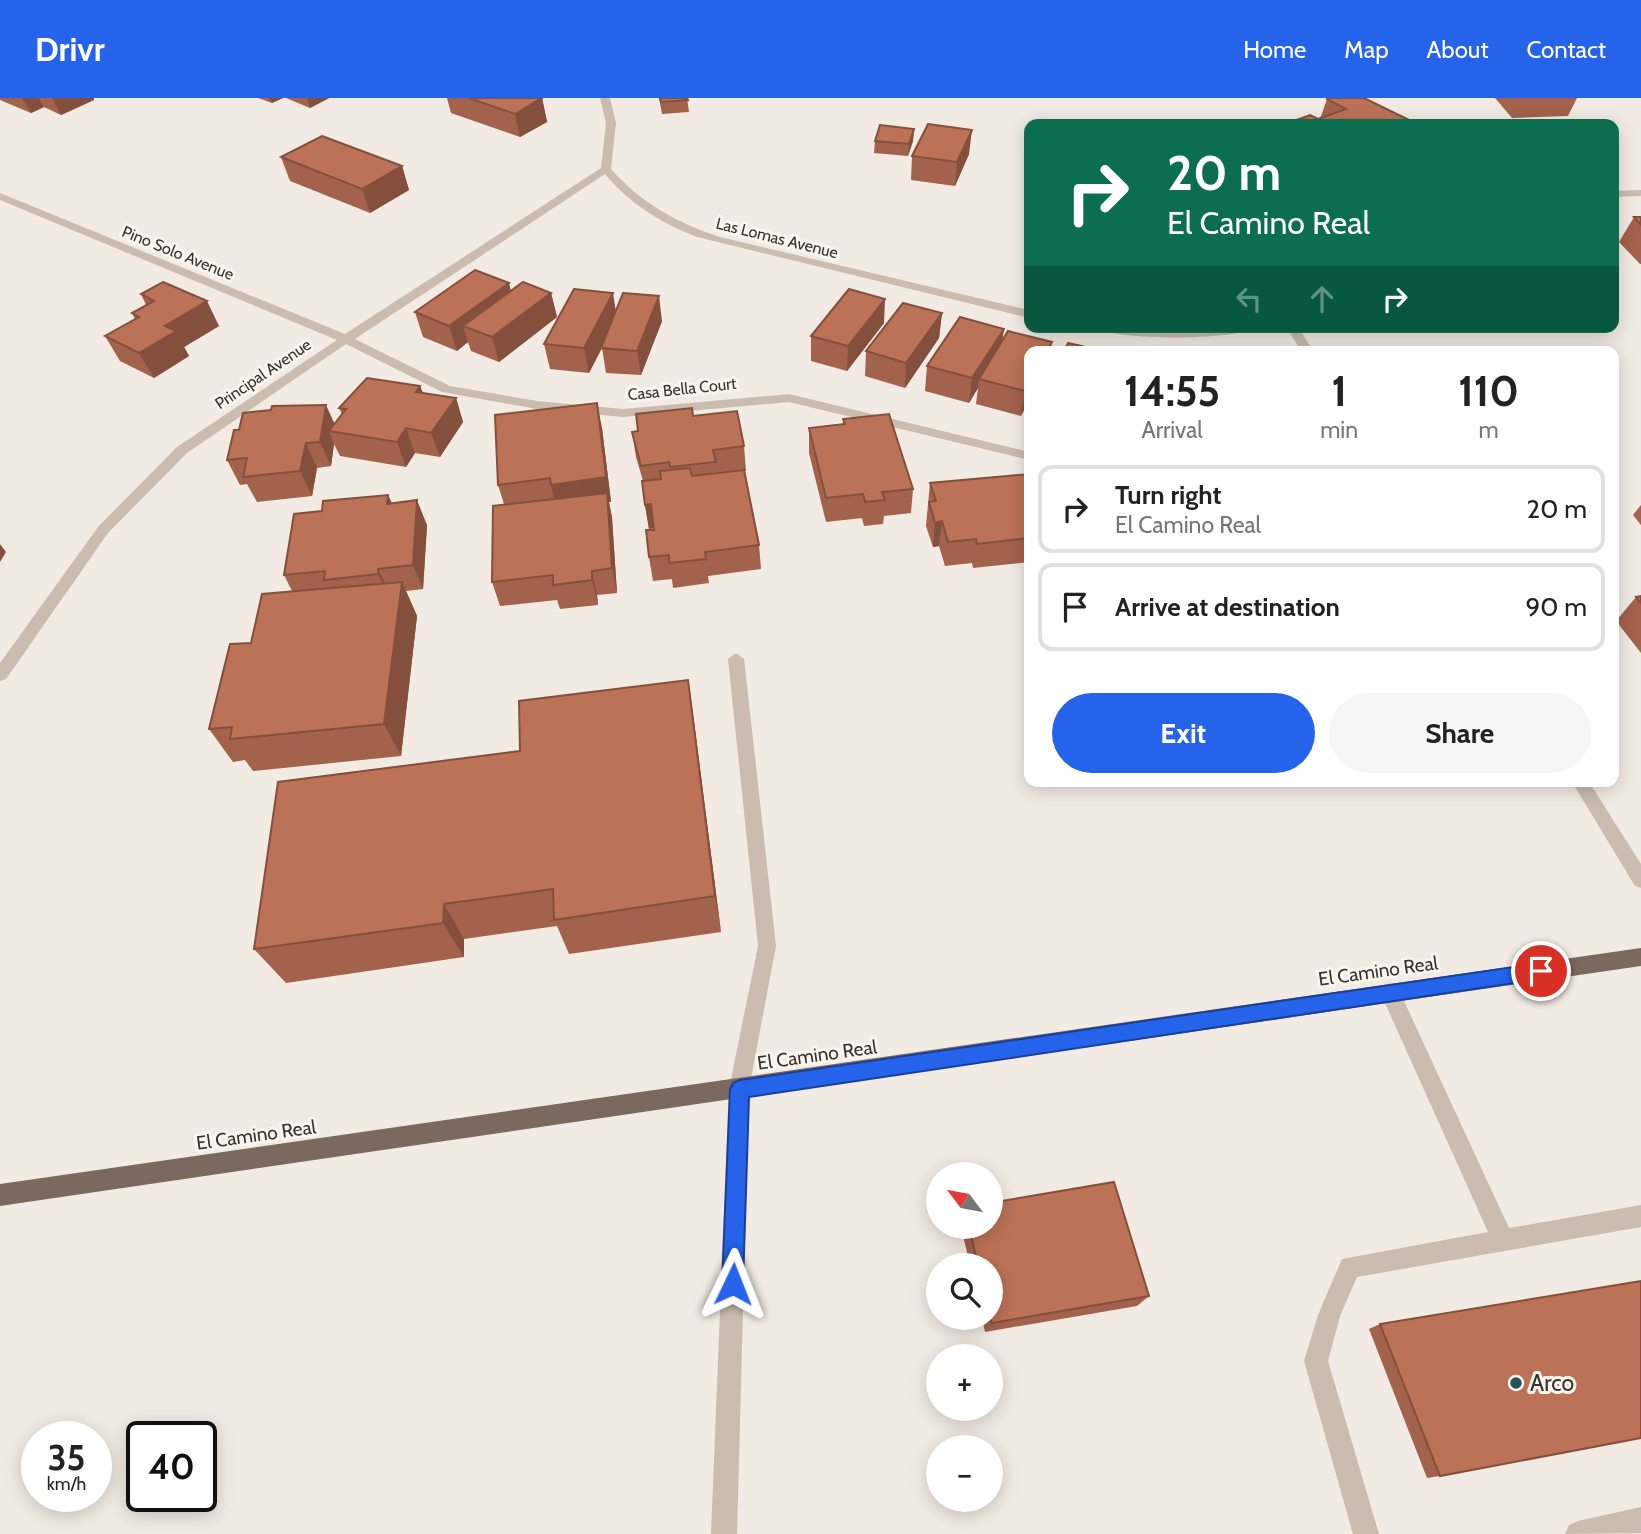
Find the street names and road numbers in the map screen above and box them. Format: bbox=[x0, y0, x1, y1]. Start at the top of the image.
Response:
street label: Las Lomas Avenue bbox=[714, 214, 840, 262]
street label: Pino Solo Avenue bbox=[119, 222, 237, 284]
street label: Principal Avenue bbox=[211, 335, 315, 413]
street label: Casa Bella Court bbox=[627, 374, 738, 404]
street label: El Camino Real bbox=[1317, 951, 1440, 991]
street label: El Camino Real bbox=[756, 1035, 879, 1075]
street label: El Camino Real bbox=[195, 1115, 318, 1155]

